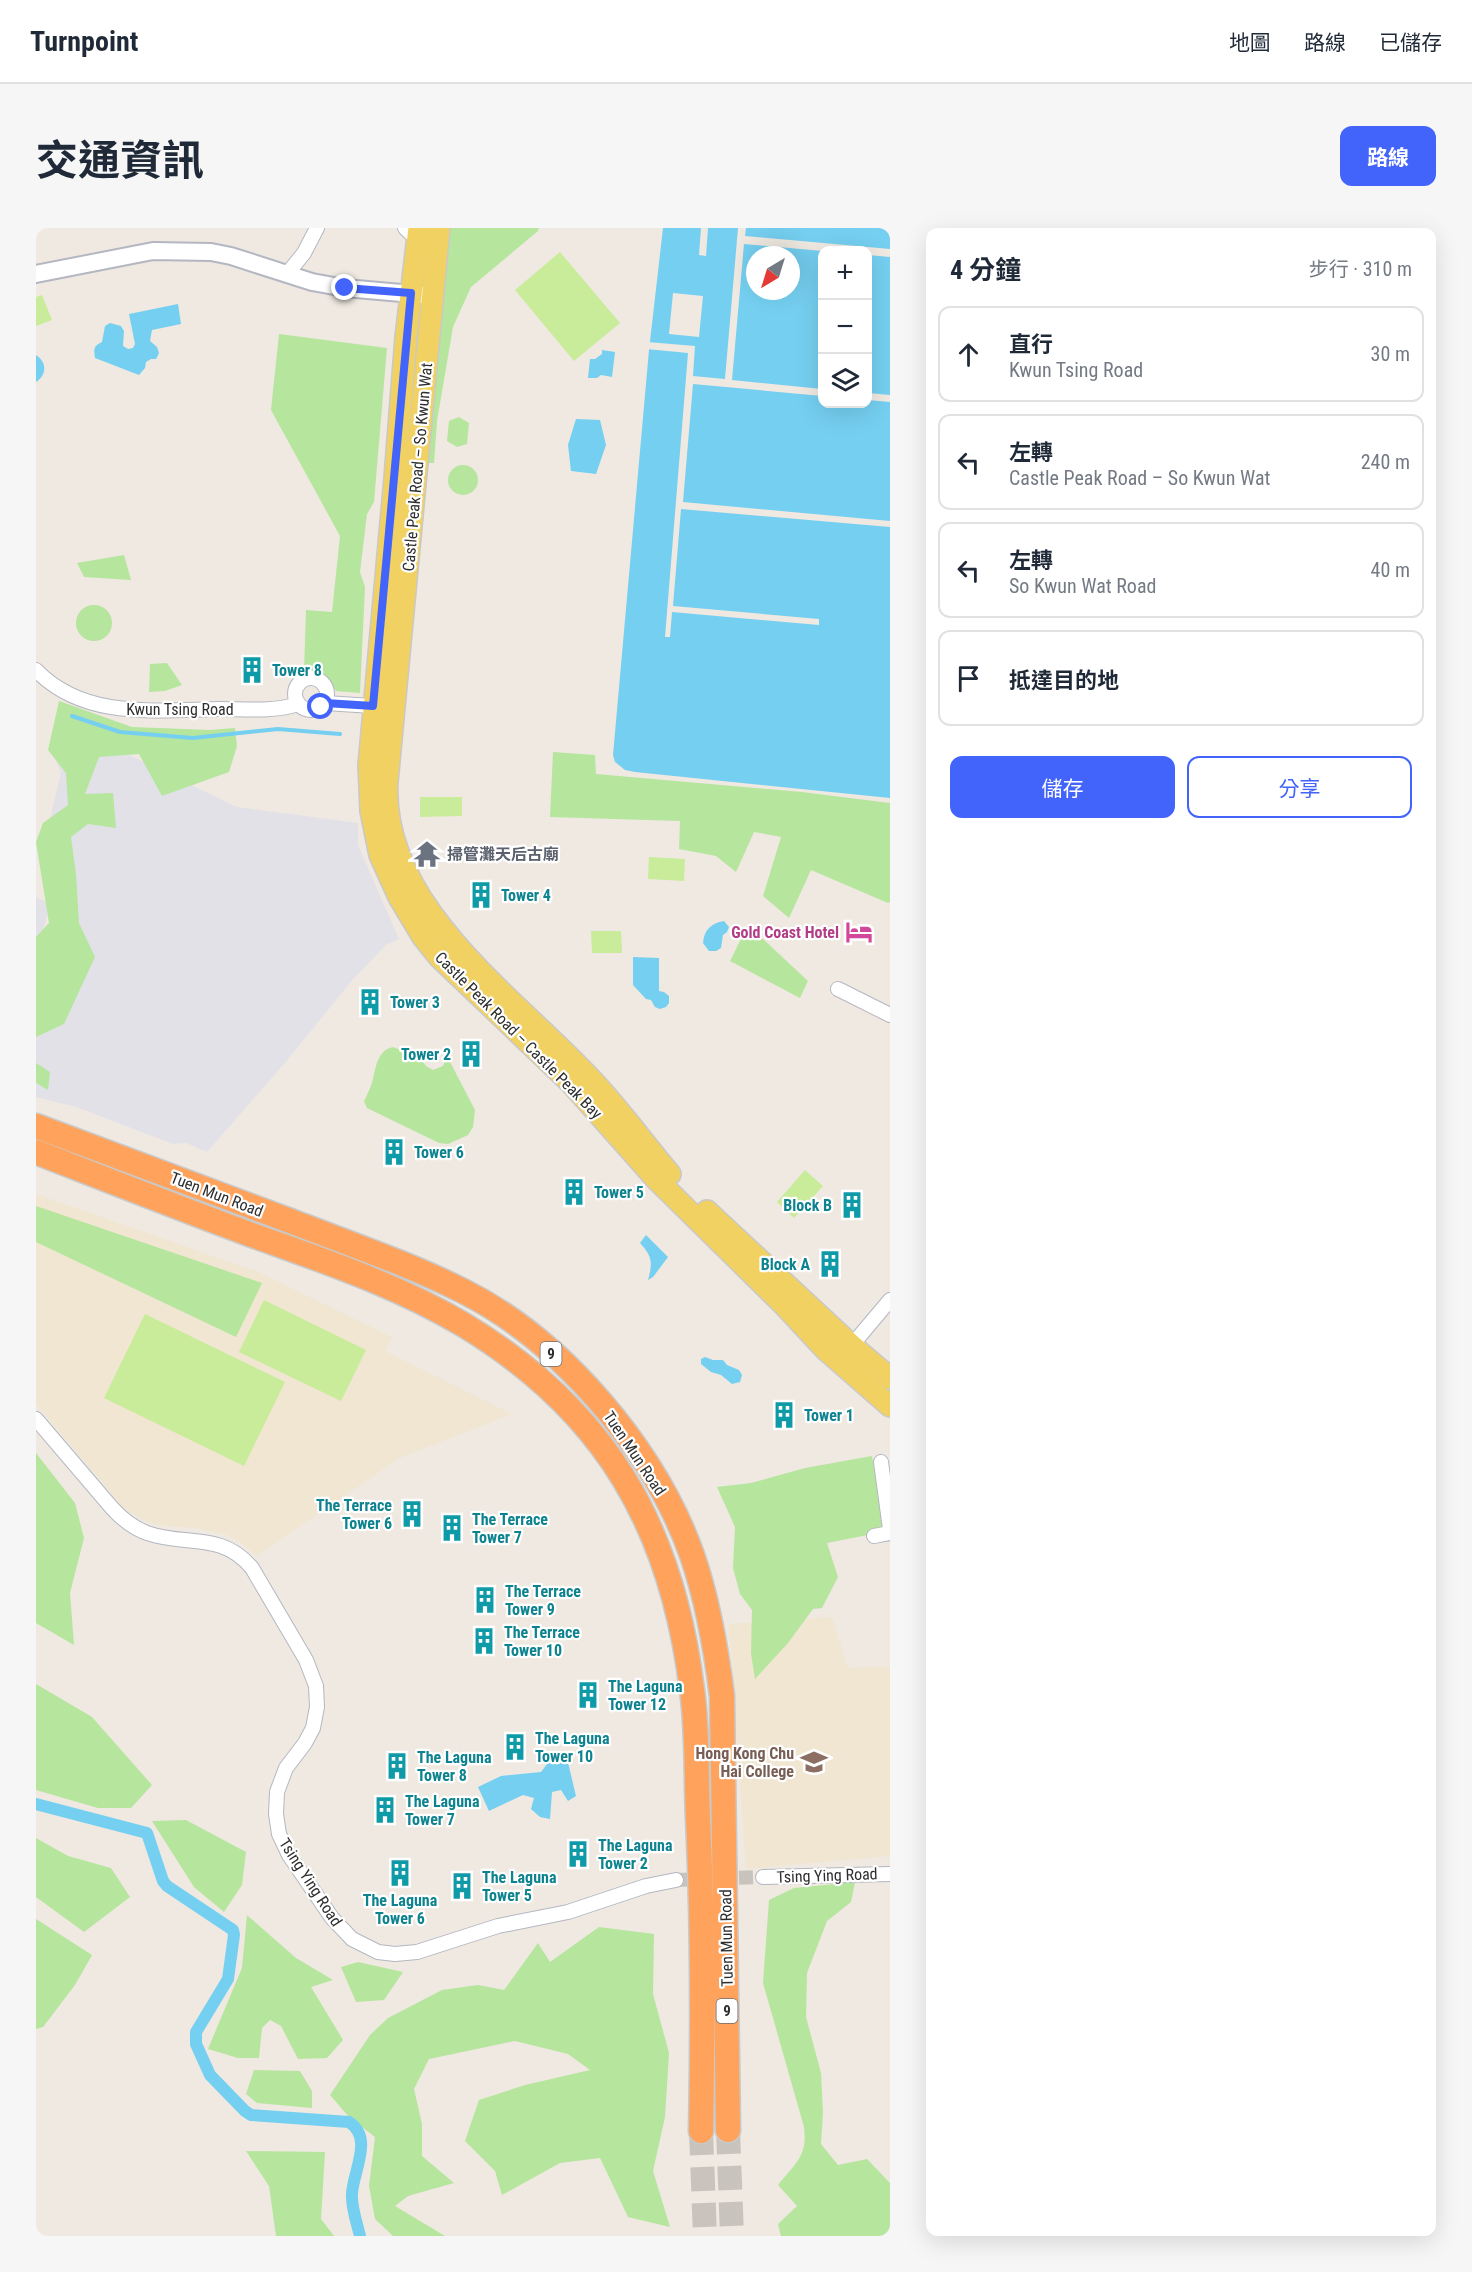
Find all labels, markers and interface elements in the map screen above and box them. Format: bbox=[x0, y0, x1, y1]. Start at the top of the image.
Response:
text: Turnpoint bbox=[30, 25, 138, 58]
text: 地圖 bbox=[1229, 31, 1271, 55]
text: 路線 bbox=[1304, 31, 1346, 55]
text: 已儲存 bbox=[1379, 31, 1442, 55]
button: 路線 bbox=[1340, 126, 1436, 186]
text: 交通資訊 bbox=[36, 136, 204, 185]
north arrow bbox=[746, 246, 800, 300]
map controls bbox=[818, 246, 872, 408]
button: + bbox=[818, 246, 872, 300]
text: 4 分鐘 bbox=[950, 255, 1021, 285]
text: 步行 · 310 m bbox=[1309, 257, 1412, 281]
route end bbox=[331, 274, 357, 300]
button: − bbox=[818, 300, 872, 354]
text: 直行 bbox=[1009, 332, 1053, 357]
icon: ahead bbox=[952, 338, 985, 371]
text: 30 m bbox=[1371, 342, 1410, 366]
button: layers bbox=[818, 354, 872, 408]
text: Kwun Tsing Road bbox=[1009, 358, 1143, 382]
street label: Castle Peak Road – So Kwun Wat bbox=[399, 362, 436, 572]
text: 左轉 bbox=[1009, 440, 1053, 465]
icon: left bbox=[952, 446, 985, 479]
text: 240 m bbox=[1361, 450, 1410, 474]
text: Castle Peak Road – So Kwun Wat bbox=[1009, 466, 1270, 490]
text: 左轉 bbox=[1009, 548, 1053, 573]
icon: left bbox=[952, 554, 985, 587]
text: 40 m bbox=[1371, 558, 1410, 582]
text: So Kwun Wat Road bbox=[1009, 574, 1156, 598]
building icon: Tower 8 bbox=[237, 655, 267, 685]
place label: Tower 8 bbox=[272, 661, 322, 680]
icon: arrive bbox=[952, 662, 985, 695]
text: 抵達目的地 bbox=[1009, 668, 1119, 693]
route start bbox=[307, 693, 333, 719]
street label: Kwun Tsing Road bbox=[126, 700, 234, 719]
button: 儲存 bbox=[950, 756, 1175, 818]
button: 分享 bbox=[1187, 756, 1412, 818]
temple icon: 掃管灘天后古廟 bbox=[412, 839, 442, 869]
place label: 掃管灘天后古廟 bbox=[447, 845, 559, 864]
building icon: Tower 4 bbox=[466, 880, 496, 910]
place label: Tower 4 bbox=[501, 886, 551, 905]
hotel icon: Gold Coast Hotel bbox=[844, 917, 874, 947]
place label: Gold Coast Hotel bbox=[731, 923, 839, 942]
street label: Castle Peak Road – Castle Peak Bay bbox=[431, 948, 606, 1123]
building icon: Tower 3 bbox=[355, 987, 385, 1017]
place label: Tower 3 bbox=[390, 993, 440, 1012]
building icon: Tower 2 bbox=[456, 1039, 486, 1069]
place label: Tower 2 bbox=[401, 1045, 451, 1064]
building icon: Tower 6 bbox=[379, 1137, 409, 1167]
place label: Tower 6 bbox=[414, 1143, 464, 1162]
street label: Tuen Mun Road bbox=[168, 1168, 266, 1221]
building icon: Tower 5 bbox=[559, 1177, 589, 1207]
place label: Tower 5 bbox=[594, 1183, 644, 1202]
building icon: Block B bbox=[837, 1190, 867, 1220]
place label: Block B bbox=[783, 1196, 832, 1215]
building icon: Block A bbox=[815, 1249, 845, 1279]
place label: Block A bbox=[761, 1255, 810, 1274]
road number: 9 bbox=[540, 1342, 562, 1366]
building icon: Tower 1 bbox=[769, 1400, 799, 1430]
place label: Tower 1 bbox=[804, 1406, 854, 1425]
street label: Tuen Mun Road bbox=[599, 1408, 670, 1499]
place label: The Terrace Tower 6 bbox=[316, 1496, 392, 1533]
building icon: The Terrace Tower 6 bbox=[397, 1499, 427, 1529]
place label: The Terrace Tower 7 bbox=[472, 1510, 548, 1547]
building icon: The Terrace Tower 7 bbox=[437, 1513, 467, 1543]
place label: The Terrace Tower 9 bbox=[505, 1582, 581, 1619]
building icon: The Terrace Tower 9 bbox=[470, 1585, 500, 1615]
place label: The Terrace Tower 10 bbox=[504, 1623, 580, 1660]
building icon: The Terrace Tower 10 bbox=[469, 1626, 499, 1656]
place label: The Laguna Tower 12 bbox=[608, 1677, 683, 1714]
building icon: The Laguna Tower 12 bbox=[573, 1680, 603, 1710]
place label: The Laguna Tower 10 bbox=[535, 1729, 610, 1766]
building icon: The Laguna Tower 10 bbox=[500, 1732, 530, 1762]
place label: Hong Kong Chu Hai College bbox=[696, 1744, 794, 1781]
school or university icon: Hong Kong Chu Hai College bbox=[799, 1747, 829, 1777]
place label: The Laguna Tower 8 bbox=[417, 1748, 492, 1785]
building icon: The Laguna Tower 8 bbox=[382, 1751, 412, 1781]
place label: The Laguna Tower 7 bbox=[405, 1792, 480, 1829]
building icon: The Laguna Tower 7 bbox=[370, 1795, 400, 1825]
street label: Tsing Ying Road bbox=[275, 1835, 346, 1930]
place label: The Laguna Tower 2 bbox=[598, 1836, 673, 1873]
building icon: The Laguna Tower 2 bbox=[563, 1839, 593, 1869]
building icon: The Laguna Tower 6 bbox=[385, 1858, 415, 1888]
street label: Tsing Ying Road bbox=[776, 1864, 878, 1887]
place label: The Laguna Tower 5 bbox=[482, 1868, 557, 1905]
building icon: The Laguna Tower 5 bbox=[447, 1871, 477, 1901]
street label: Tuen Mun Road bbox=[716, 1889, 737, 1987]
place label: The Laguna Tower 6 bbox=[363, 1891, 438, 1928]
road number: 9 bbox=[716, 1999, 738, 2023]

